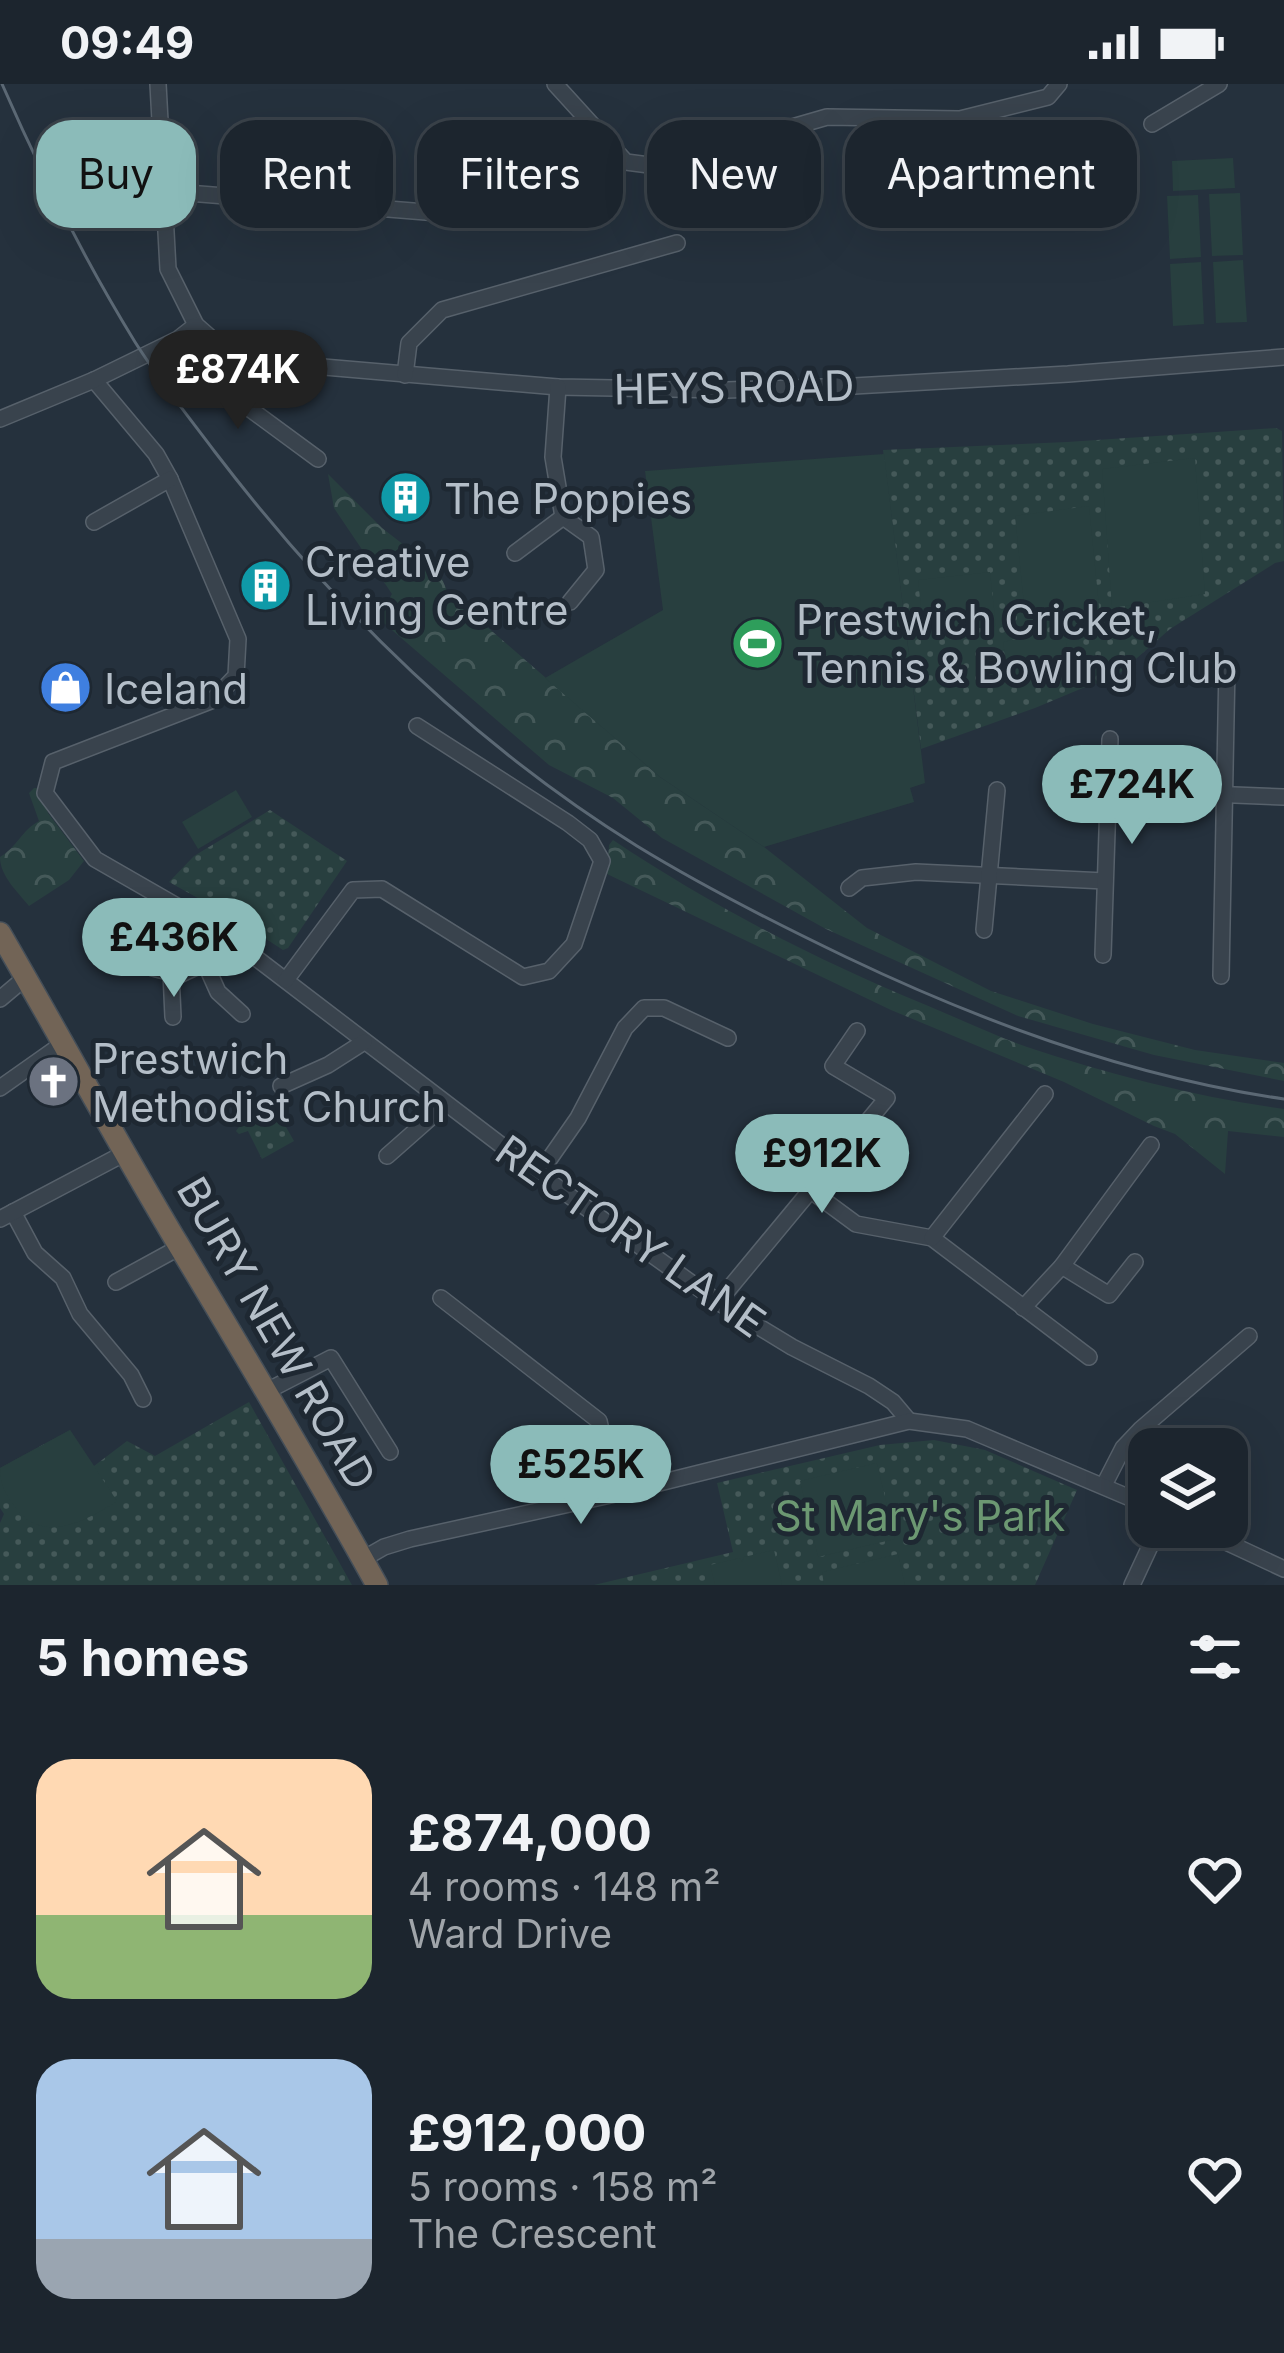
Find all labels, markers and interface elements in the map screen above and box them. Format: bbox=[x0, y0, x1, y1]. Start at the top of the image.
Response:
text: 09:49 bbox=[60, 15, 194, 70]
chip: Buy bbox=[36, 120, 196, 228]
chip: Rent bbox=[220, 120, 393, 228]
chip: Filters bbox=[417, 120, 623, 228]
chip: New bbox=[647, 120, 821, 228]
chip: Apartment bbox=[845, 120, 1137, 228]
pin: £874K bbox=[154, 330, 322, 432]
text: £874K bbox=[175, 345, 301, 392]
street label: HEYS ROAD bbox=[613, 359, 855, 415]
building icon: The Poppies bbox=[377, 470, 433, 526]
place label: The Poppies bbox=[444, 473, 692, 524]
place label: Creative Living Centre bbox=[305, 536, 568, 635]
building icon: Creative Living Centre bbox=[238, 557, 294, 613]
place label: Prestwich Cricket, Tennis & Bowling Club bbox=[796, 594, 1237, 693]
sports icon: Prestwich Cricket, Tennis & Bowling Club bbox=[729, 615, 785, 671]
shop icon: Iceland bbox=[37, 660, 93, 716]
place label: Iceland bbox=[104, 663, 248, 714]
pin: £724K bbox=[1048, 745, 1216, 847]
text: £724K bbox=[1069, 760, 1195, 807]
pin: £436K bbox=[90, 898, 258, 1000]
text: £436K bbox=[109, 913, 239, 960]
place label: Prestwich Methodist Church bbox=[92, 1033, 446, 1132]
church icon: Prestwich Methodist Church bbox=[25, 1054, 81, 1110]
pin: £912K bbox=[738, 1114, 906, 1216]
street label: RECTORY LANE bbox=[487, 1124, 775, 1348]
text: £912K bbox=[762, 1129, 882, 1176]
street label: BURY NEW ROAD bbox=[167, 1168, 387, 1498]
pin: £525K bbox=[497, 1425, 665, 1527]
map controls bbox=[1128, 1428, 1248, 1548]
button: layers bbox=[1128, 1428, 1248, 1548]
text: £525K bbox=[517, 1440, 645, 1487]
park label: St Mary's Park bbox=[775, 1490, 1065, 1541]
icon: filters bbox=[1182, 1624, 1248, 1690]
text: 5 homes bbox=[36, 1627, 249, 1688]
text: £874,000 bbox=[408, 1802, 652, 1863]
icon: home bbox=[132, 1807, 276, 1951]
icon: heart bbox=[1182, 1846, 1248, 1912]
text: 4 rooms · 148 m² bbox=[408, 1863, 720, 1910]
text: Ward Drive bbox=[408, 1910, 612, 1957]
text: £912,000 bbox=[408, 2102, 647, 2163]
icon: home bbox=[132, 2107, 276, 2251]
icon: heart bbox=[1182, 2146, 1248, 2212]
text: 5 rooms · 158 m² bbox=[408, 2163, 717, 2210]
text: The Crescent bbox=[408, 2210, 657, 2257]

